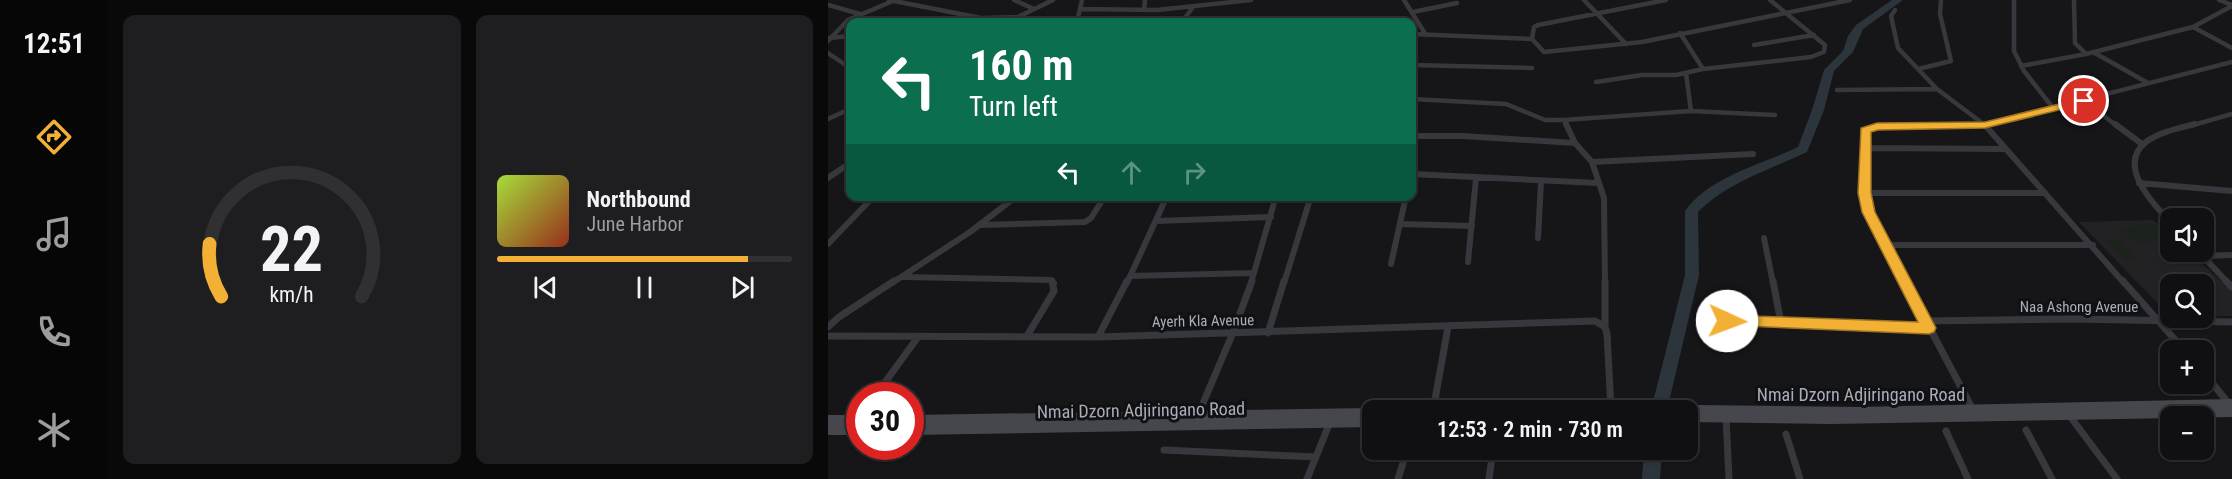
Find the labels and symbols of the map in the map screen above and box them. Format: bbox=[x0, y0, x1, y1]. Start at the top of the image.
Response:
pin bbox=[2058, 75, 2109, 126]
position arrow bbox=[1695, 289, 1759, 353]
street label: Naa Ashong Avenue bbox=[2020, 298, 2138, 316]
street label: Ayerh Kla Avenue bbox=[1152, 311, 1254, 331]
speed limit sign: 30 bbox=[846, 382, 924, 460]
street label: Nmai Dzorn Adjiringano Road bbox=[1757, 384, 1965, 405]
street label: Nmai Dzorn Adjiringano Road bbox=[1037, 398, 1245, 422]

